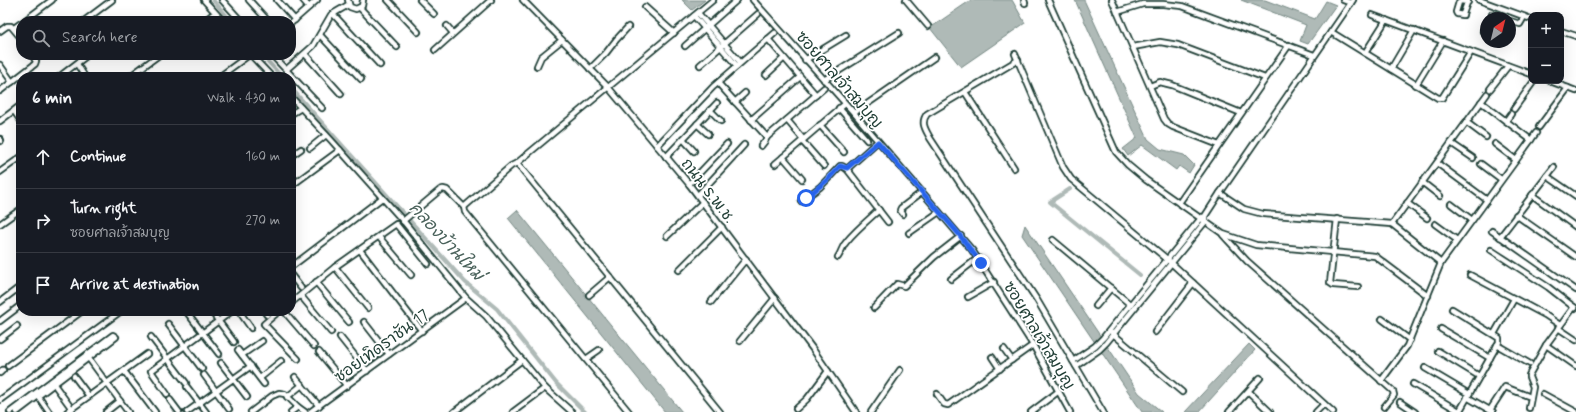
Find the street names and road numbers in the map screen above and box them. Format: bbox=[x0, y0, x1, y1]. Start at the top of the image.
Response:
street label: ซอยศาลเจ้าสมบุญ bbox=[790, 26, 888, 134]
street label: ถนน ร.พ.ช. bbox=[676, 154, 740, 228]
street label: ซอยศาลเจ้าสมบุญ bbox=[997, 277, 1080, 394]
street label: ซอยเทิดราชัน 17 bbox=[330, 304, 433, 388]

